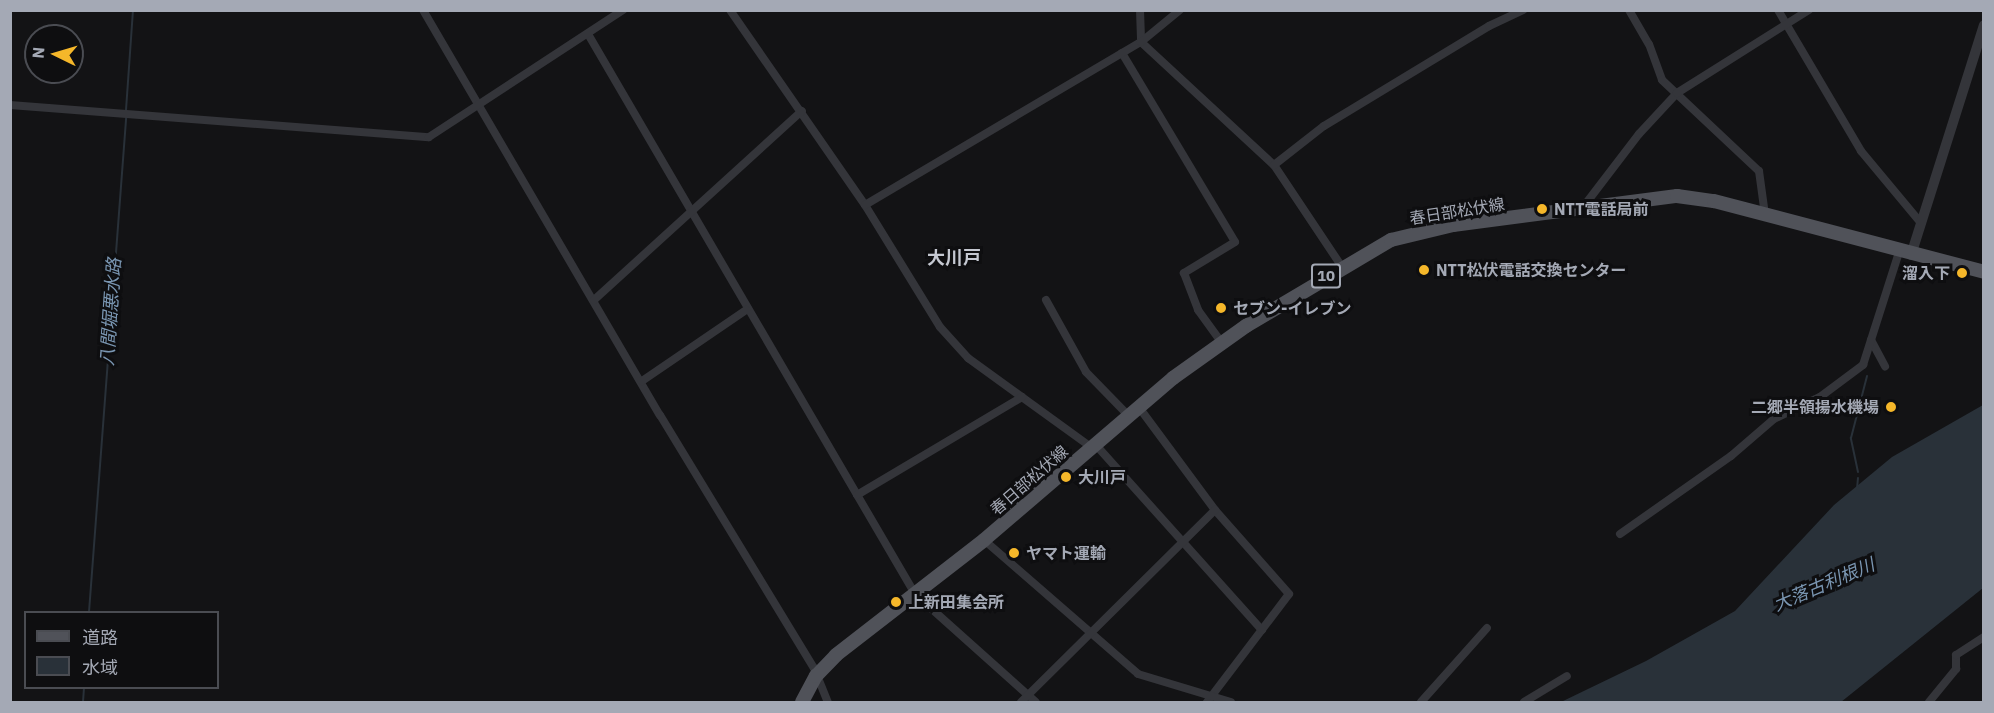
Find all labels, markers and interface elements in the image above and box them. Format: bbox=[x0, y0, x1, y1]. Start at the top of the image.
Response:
north arrow bbox=[24, 24, 84, 84]
text: N bbox=[28, 46, 49, 59]
street label: 春日部松伏線 bbox=[1408, 194, 1506, 228]
place label: NTT電話局前 bbox=[1554, 199, 1649, 219]
marker: NTT電話局前 bbox=[1535, 202, 1549, 216]
district label: 大川戸 bbox=[927, 247, 981, 269]
water label: 八間堀悪水路 bbox=[96, 257, 126, 367]
place label: NTT松伏電話交換センター bbox=[1436, 260, 1627, 280]
marker: NTT松伏電話交換センター bbox=[1417, 263, 1431, 277]
place label: 溜入下 bbox=[1902, 263, 1950, 283]
road number: 10 bbox=[1311, 264, 1341, 288]
marker: 溜入下 bbox=[1955, 266, 1969, 280]
place label: セブン-イレブン bbox=[1233, 298, 1351, 318]
marker: セブン-イレブン bbox=[1214, 301, 1228, 315]
place label: 二郷半領揚水機場 bbox=[1751, 397, 1879, 417]
marker: 二郷半領揚水機場 bbox=[1884, 400, 1898, 414]
street label: 春日部松伏線 bbox=[986, 441, 1072, 519]
place label: 大川戸 bbox=[1078, 467, 1126, 487]
marker: 大川戸 bbox=[1059, 470, 1073, 484]
place label: ヤマト運輸 bbox=[1026, 543, 1106, 563]
marker: ヤマト運輸 bbox=[1007, 546, 1021, 560]
water label: 大落古利根川 bbox=[1770, 554, 1878, 616]
place label: 上新田集会所 bbox=[908, 592, 1004, 612]
marker: 上新田集会所 bbox=[889, 595, 903, 609]
legend bbox=[24, 611, 219, 689]
text: 道路 bbox=[82, 626, 118, 649]
text: 水域 bbox=[82, 656, 118, 679]

